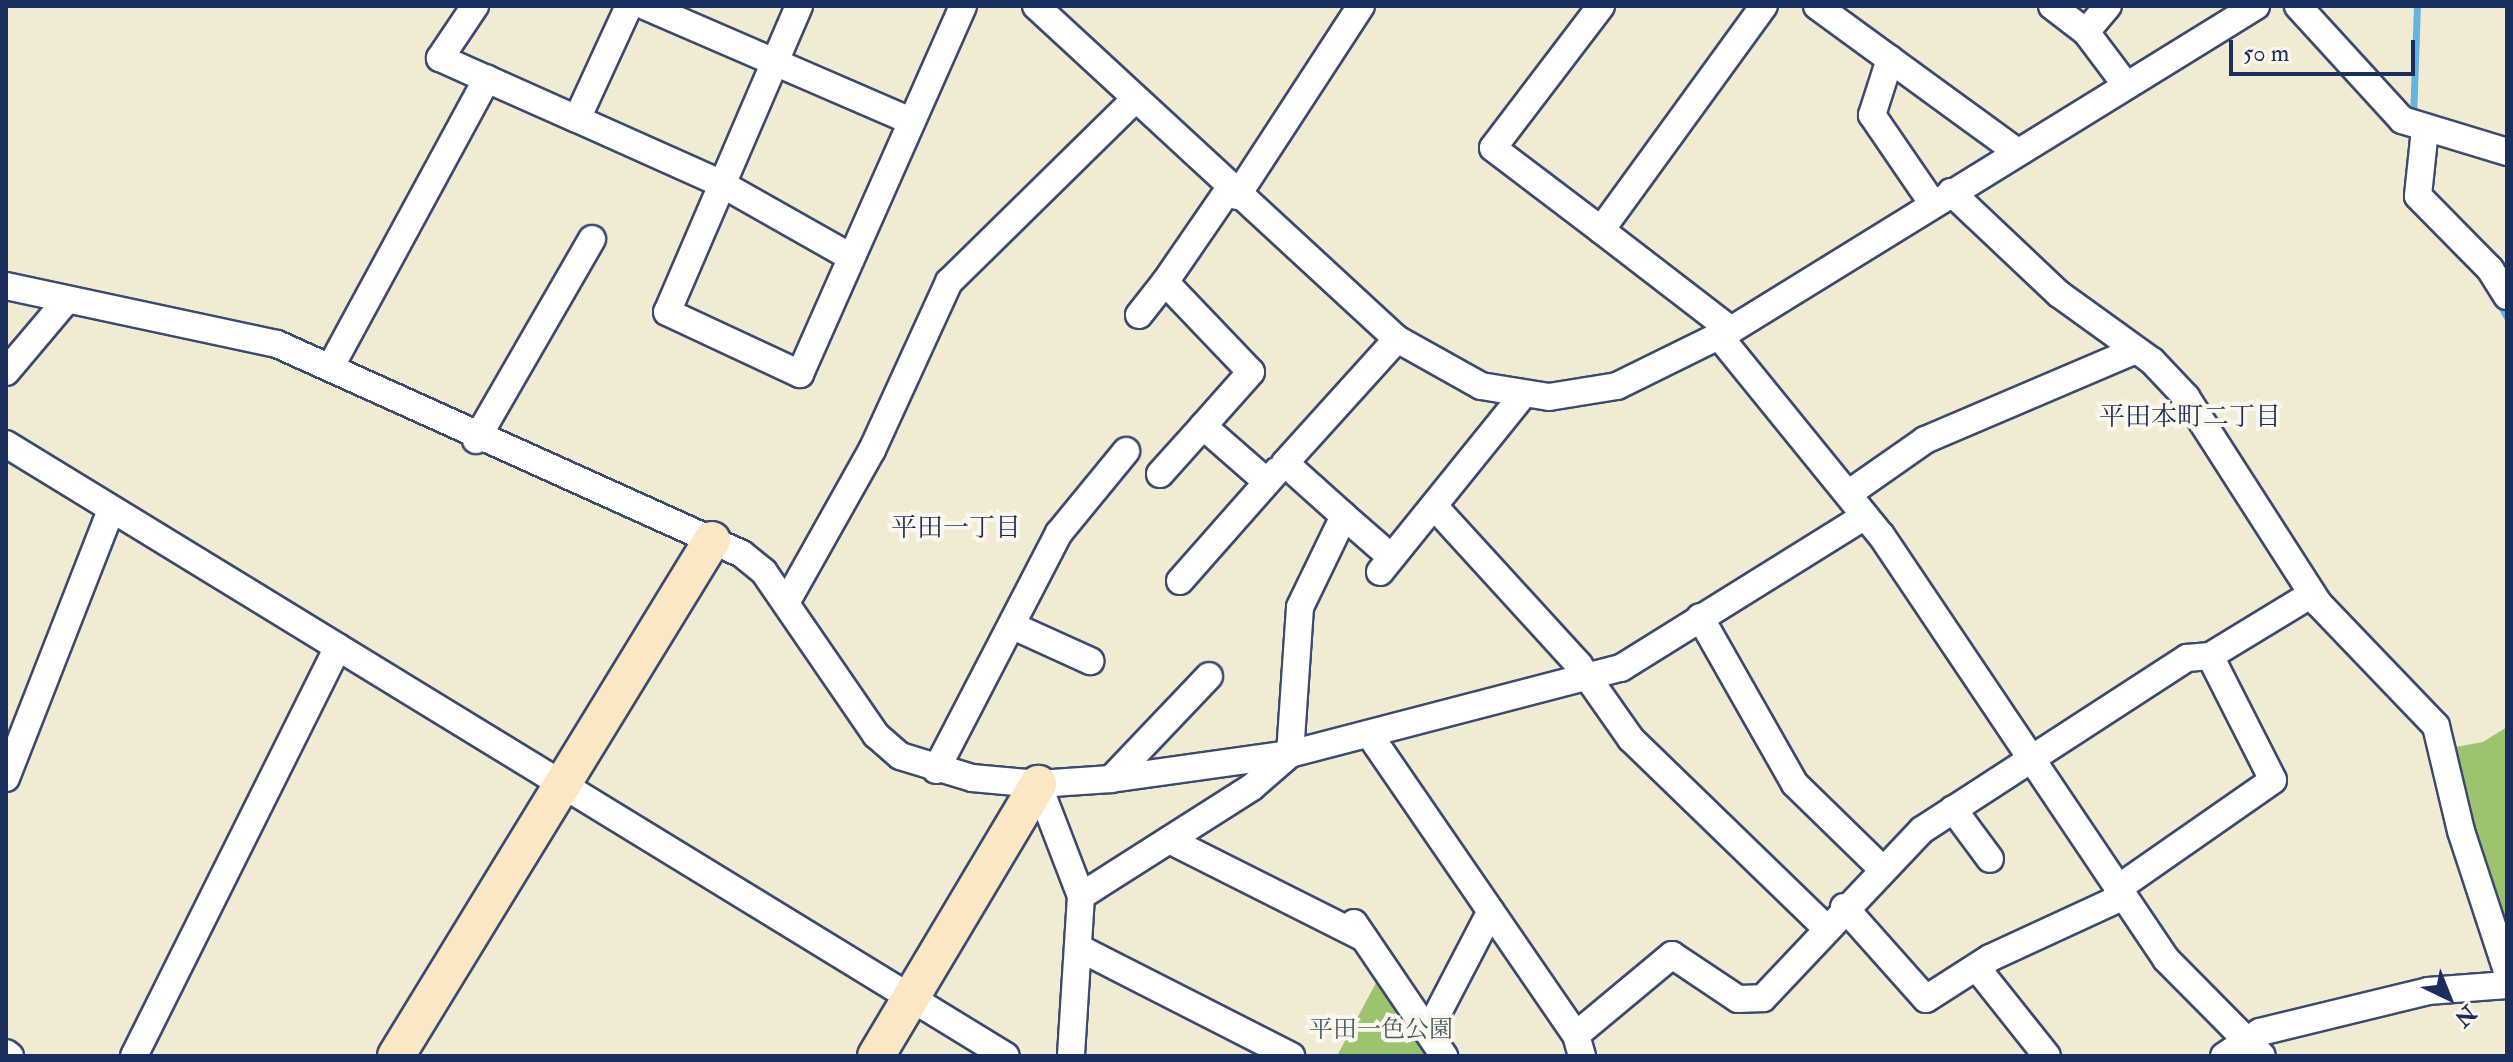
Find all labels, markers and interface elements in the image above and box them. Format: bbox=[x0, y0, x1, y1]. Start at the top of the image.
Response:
scale bar bbox=[2233, 24, 2419, 74]
text: 50 m bbox=[2243, 38, 2289, 69]
district label: 平田本町二丁目 bbox=[2099, 402, 2281, 434]
district label: 平田一丁目 bbox=[891, 513, 1021, 545]
north arrow bbox=[2409, 958, 2489, 1038]
text: N bbox=[2449, 999, 2482, 1033]
park label: 平田一色公園 bbox=[1309, 1016, 1453, 1044]

